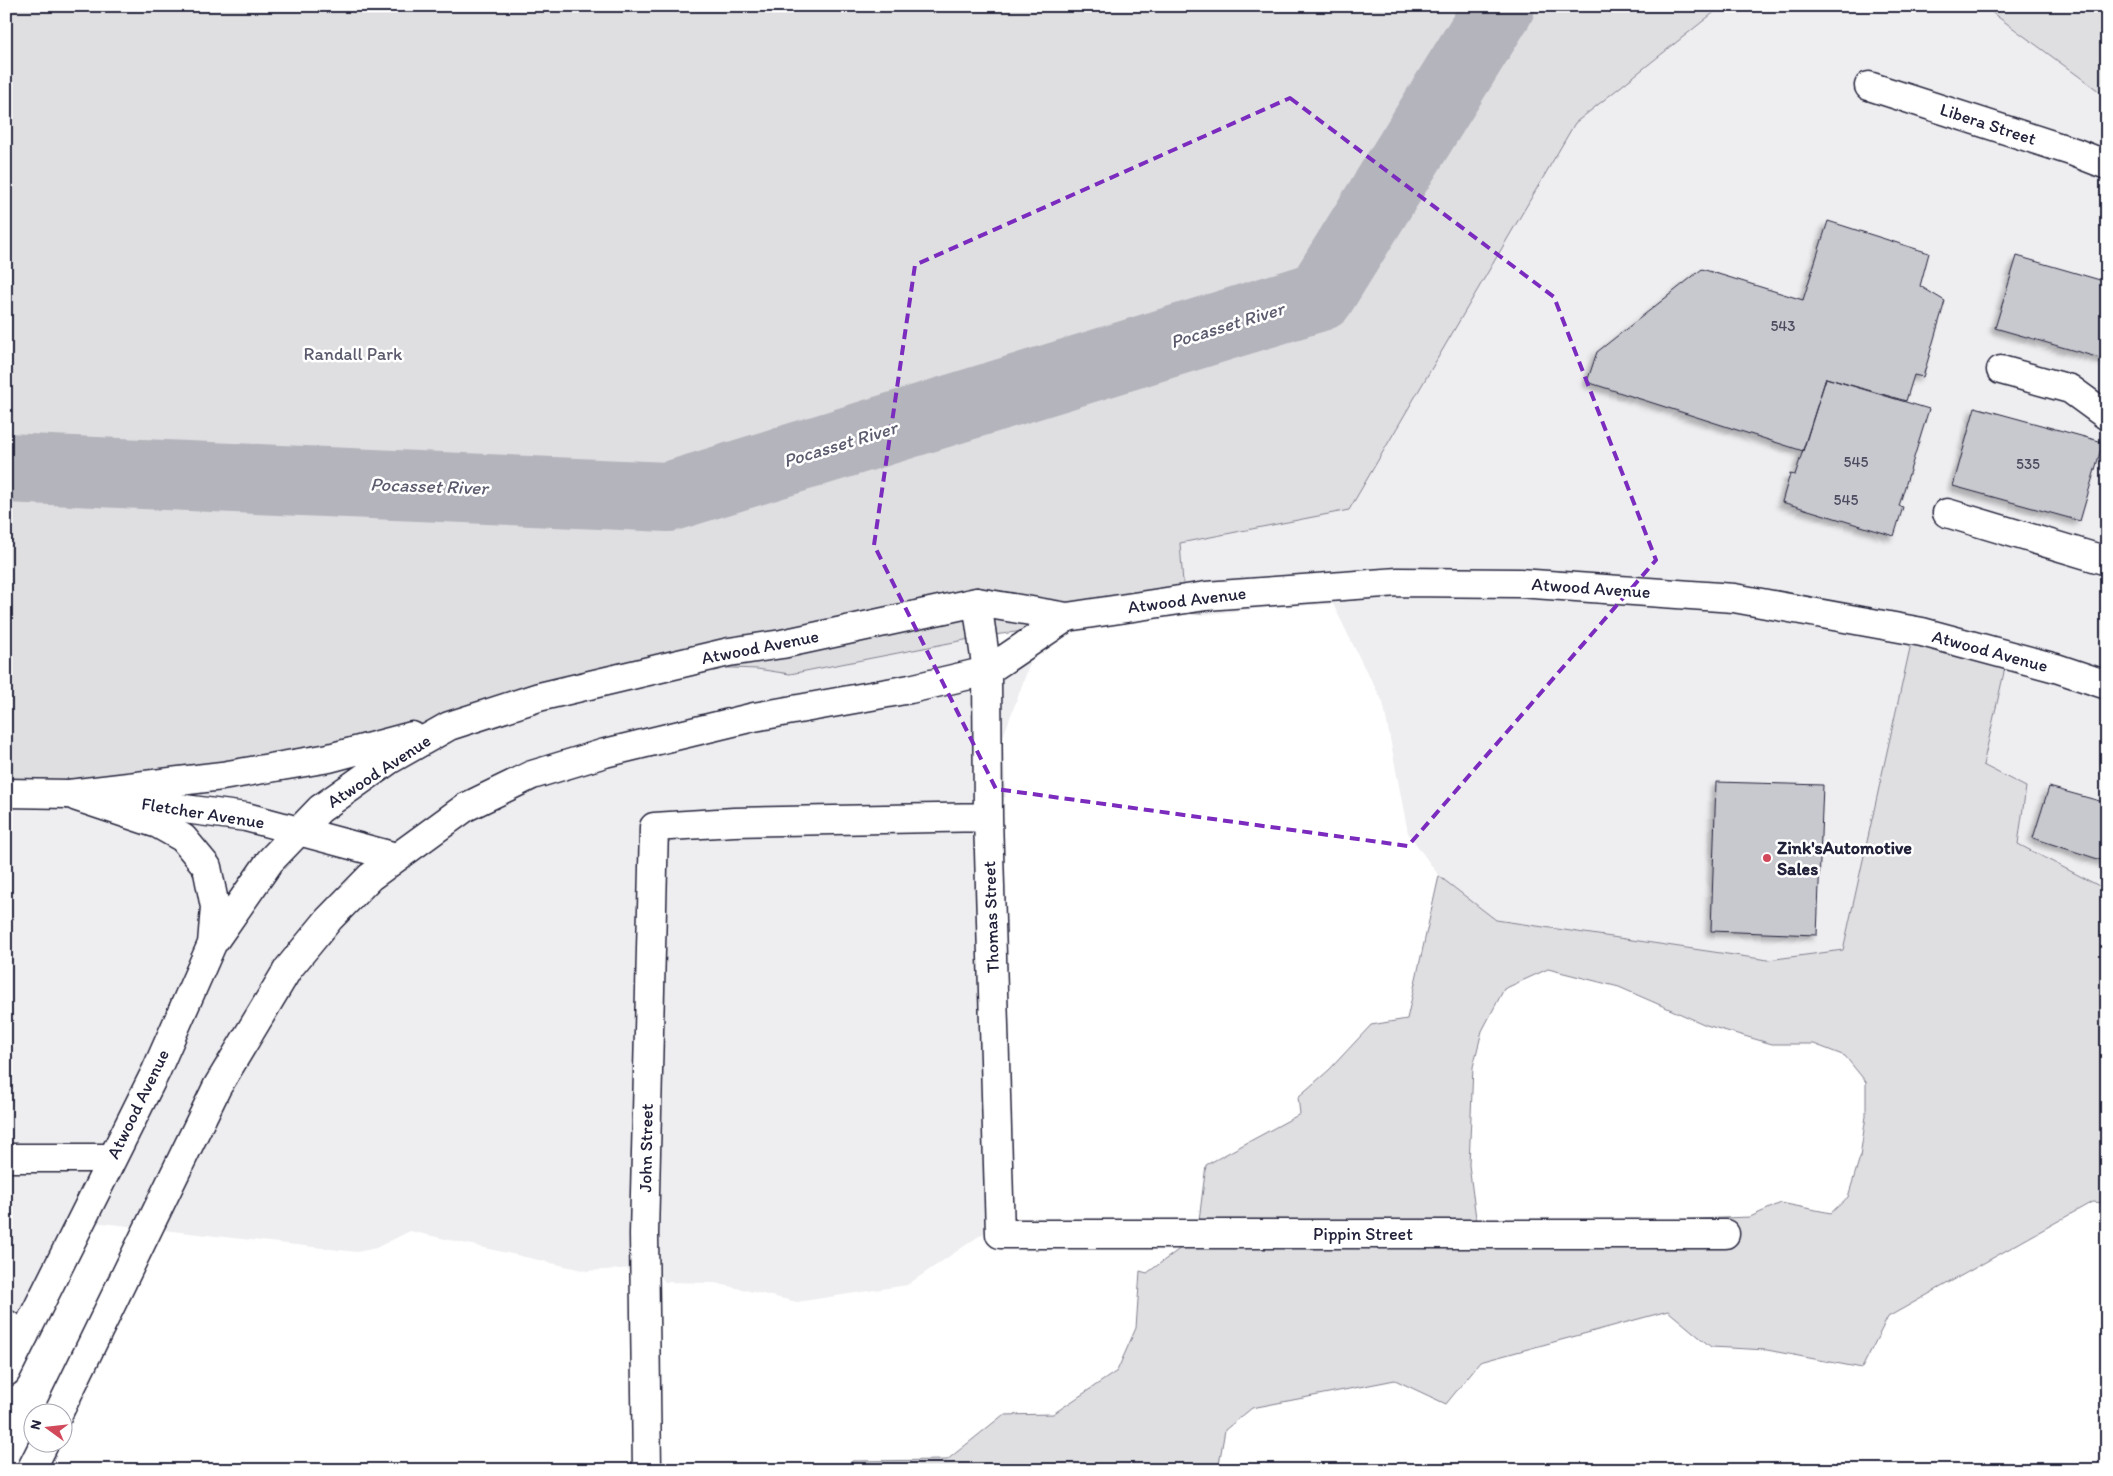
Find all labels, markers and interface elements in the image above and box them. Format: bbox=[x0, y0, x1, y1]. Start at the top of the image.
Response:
street label: Libera Street bbox=[1937, 98, 2039, 150]
water label: Pocasset River bbox=[1167, 296, 1289, 353]
house number: 543 bbox=[1770, 317, 1796, 335]
park label: Randall Park bbox=[304, 343, 403, 365]
water label: Pocasset River bbox=[780, 415, 902, 472]
house number: 545 bbox=[1844, 453, 1869, 471]
house number: 535 bbox=[2016, 455, 2040, 473]
water label: Pocasset River bbox=[370, 472, 491, 500]
house number: 545 bbox=[1834, 491, 1859, 509]
street label: Atwood Avenue bbox=[1531, 573, 1651, 603]
street label: Atwood Avenue bbox=[1127, 582, 1247, 618]
street label: Atwood Avenue bbox=[699, 625, 821, 669]
street label: Atwood Avenue bbox=[1930, 625, 2050, 677]
street label: Atwood Avenue bbox=[323, 729, 435, 813]
street label: Fletcher Avenue bbox=[140, 792, 266, 834]
place label: Zink'sAutomotive Sales bbox=[1777, 837, 1912, 880]
marker: Zink'sAutomotive Sales bbox=[1761, 852, 1773, 864]
street label: Thomas Street bbox=[978, 860, 1004, 973]
street label: Atwood Avenue bbox=[102, 1046, 174, 1162]
street label: John Street bbox=[634, 1103, 658, 1193]
street label: Pippin Street bbox=[1313, 1223, 1413, 1245]
north arrow bbox=[22, 1404, 72, 1454]
text: N bbox=[26, 1418, 45, 1432]

